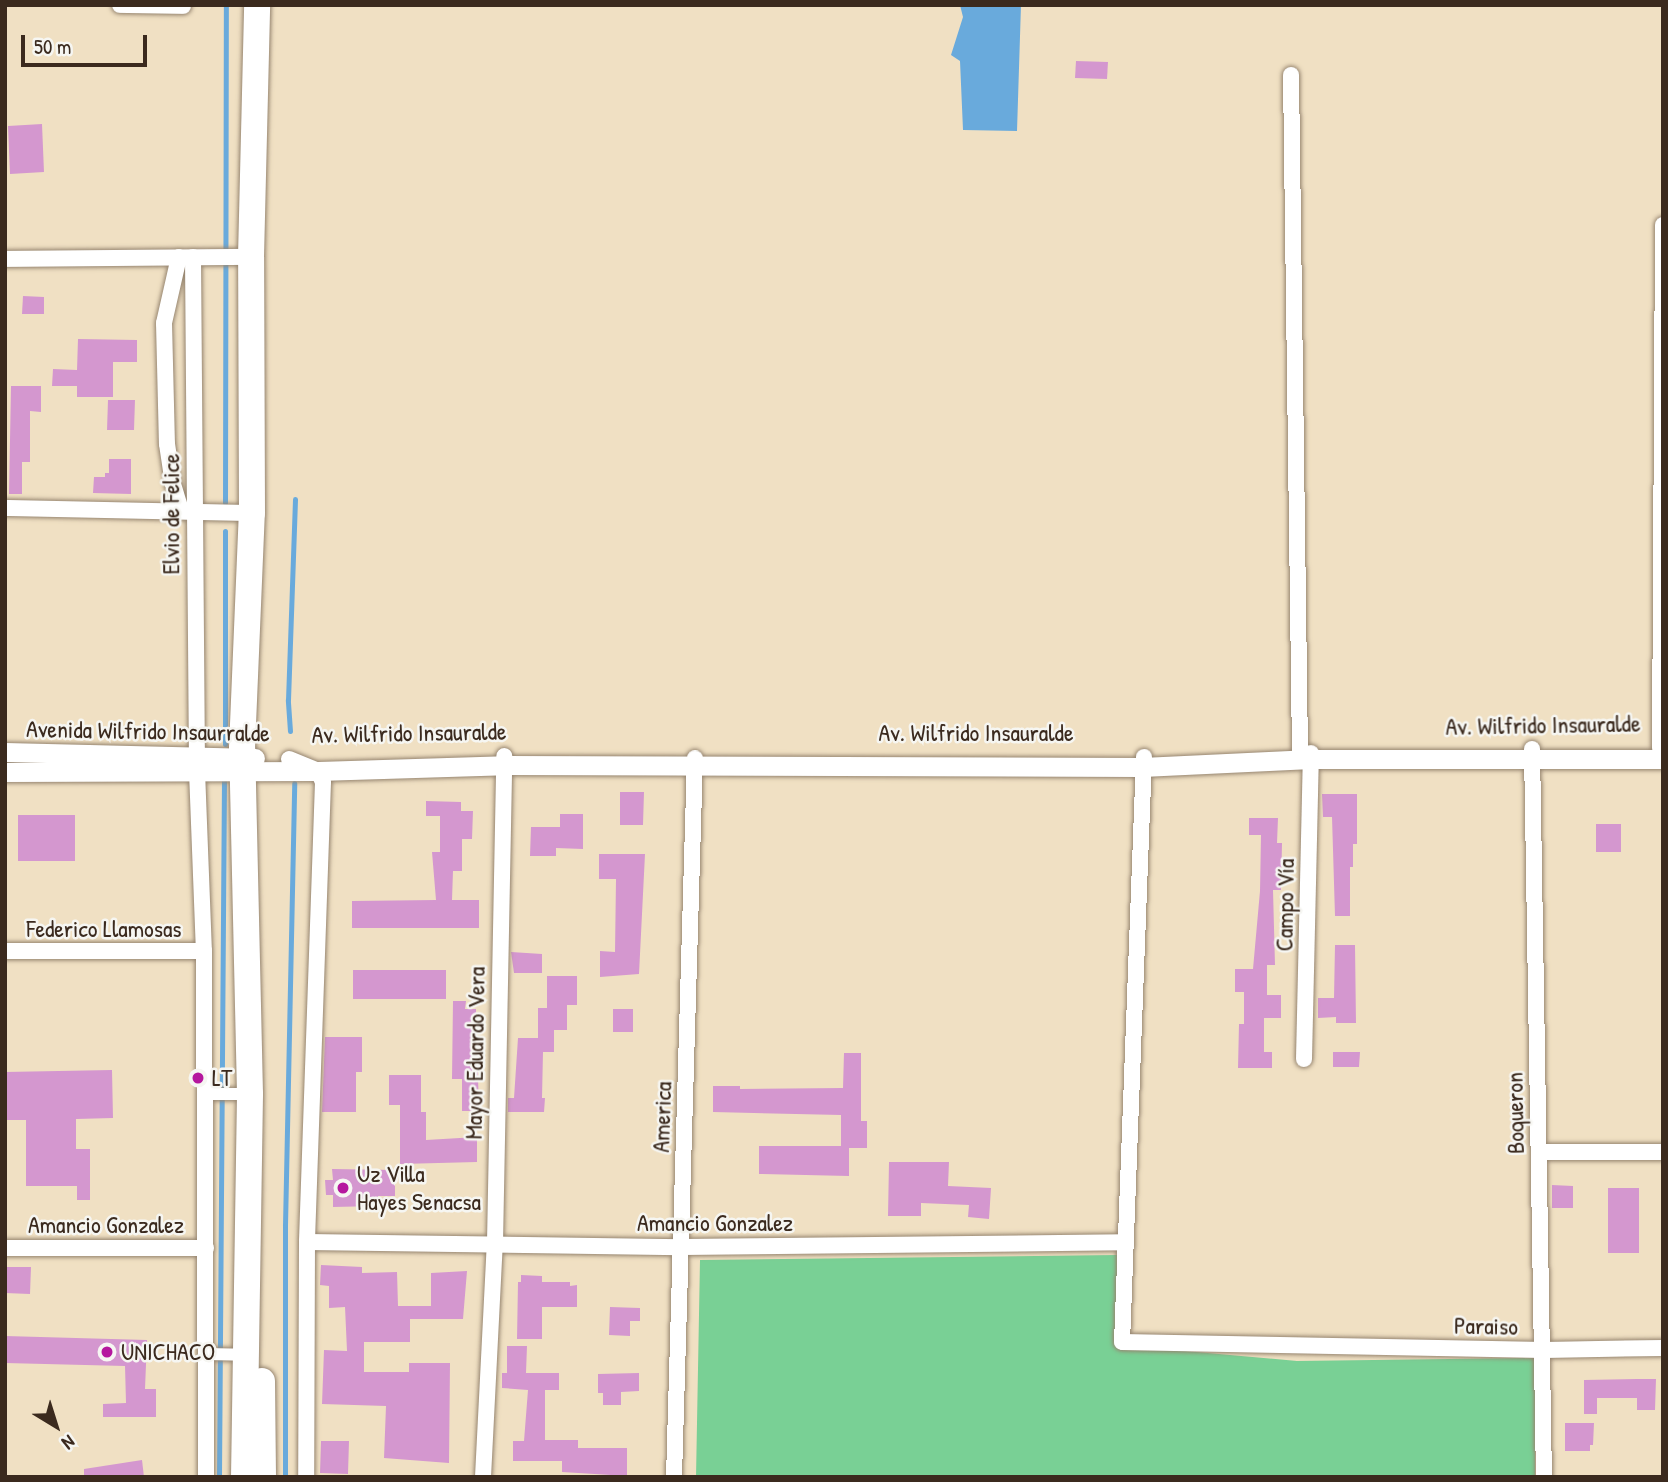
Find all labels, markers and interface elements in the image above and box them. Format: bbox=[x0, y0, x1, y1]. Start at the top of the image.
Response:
scale bar bbox=[24, 21, 150, 65]
text: 50 m bbox=[34, 32, 71, 61]
street label: Elvio de Felice bbox=[157, 454, 185, 574]
street label: Av. Wilfrido Insauralde bbox=[1445, 709, 1641, 741]
street label: Avenida Wilfrido Insaurralde bbox=[26, 714, 270, 748]
street label: Av. Wilfrido Insauralde bbox=[311, 717, 507, 749]
street label: Av. Wilfrido Insauralde bbox=[879, 719, 1073, 747]
street label: Campo Vía bbox=[1270, 858, 1300, 952]
street label: Federico Llamosas bbox=[26, 915, 182, 943]
street label: Mayor Eduardo Vera bbox=[459, 966, 491, 1140]
place label: LT bbox=[212, 1064, 232, 1092]
marker: LT bbox=[190, 1070, 206, 1086]
street label: Boqueron bbox=[1500, 1072, 1530, 1154]
street label: America bbox=[646, 1081, 678, 1153]
place label: Uz Villa Hayes Senacsa bbox=[357, 1160, 481, 1216]
marker: Uz Villa Hayes Senacsa bbox=[335, 1180, 351, 1196]
street label: Amancio Gonzalez bbox=[637, 1209, 793, 1237]
street label: Amancio Gonzalez bbox=[28, 1211, 184, 1239]
street label: Paraiso bbox=[1454, 1311, 1518, 1341]
place label: UNICHACO bbox=[121, 1338, 215, 1366]
marker: UNICHACO bbox=[99, 1344, 115, 1360]
north arrow bbox=[21, 1391, 91, 1461]
text: N bbox=[57, 1429, 81, 1456]

